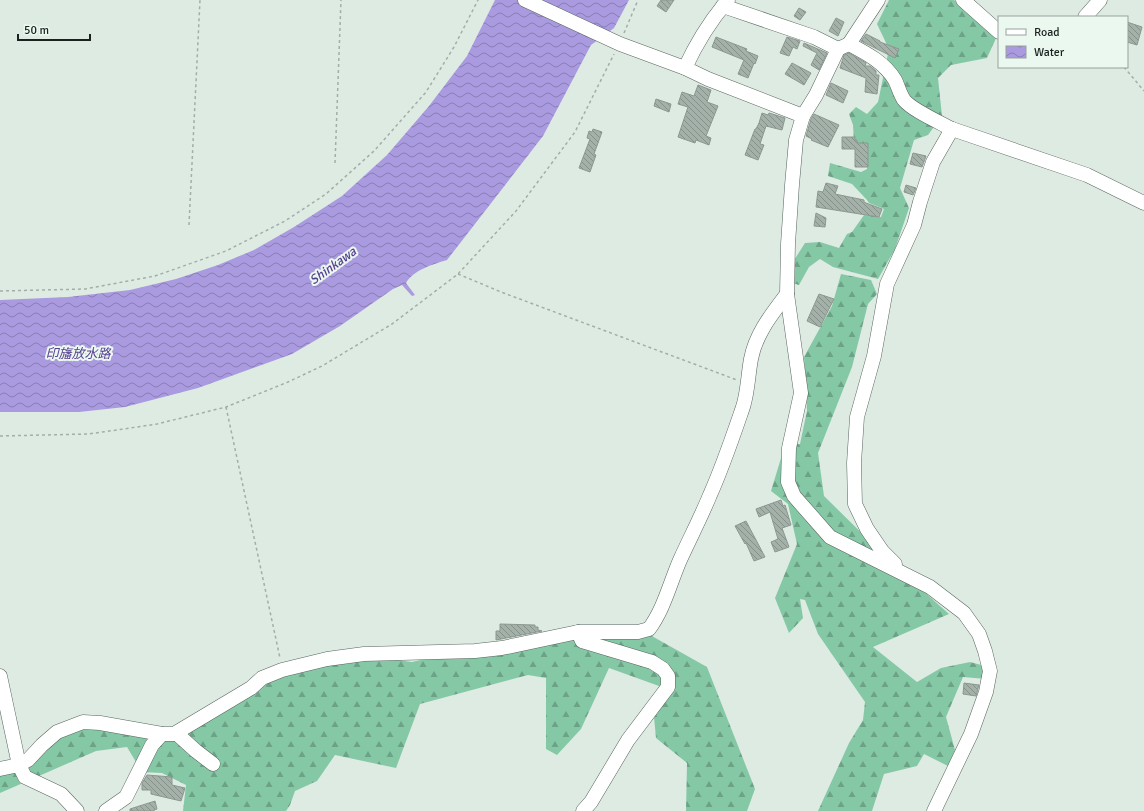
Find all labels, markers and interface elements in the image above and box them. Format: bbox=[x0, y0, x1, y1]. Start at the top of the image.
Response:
scale bar bbox=[18, 16, 90, 42]
legend bbox=[998, 16, 1128, 68]
text: 50 m bbox=[24, 23, 49, 38]
text: Road bbox=[1034, 25, 1060, 40]
text: Water bbox=[1034, 45, 1065, 60]
water label: Shinkawa bbox=[307, 243, 360, 288]
water label: 印旛放水路 bbox=[45, 346, 111, 362]

